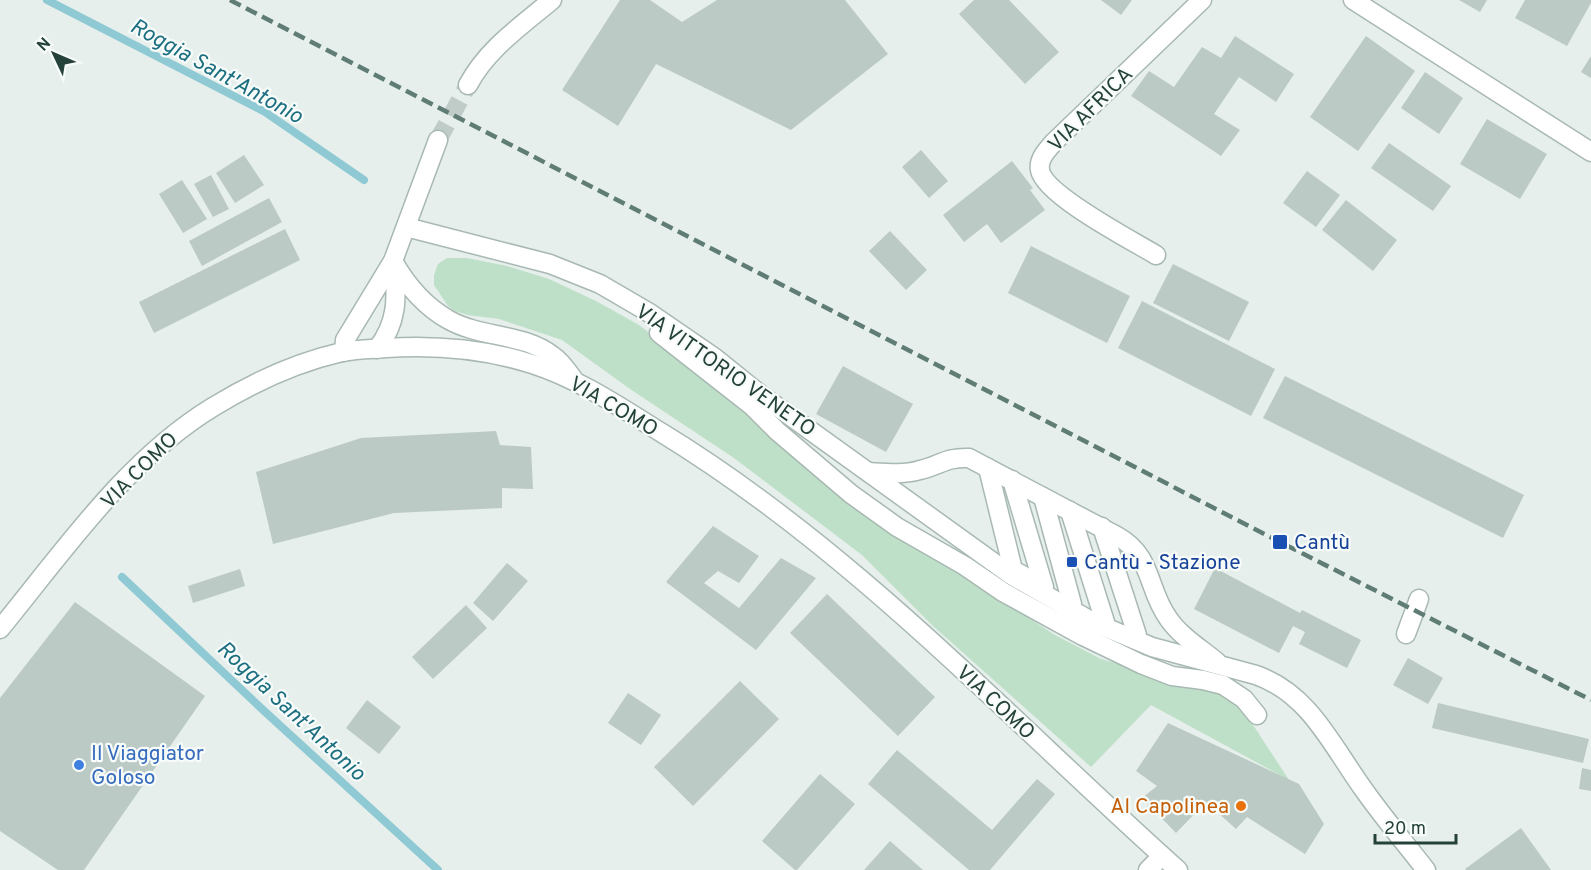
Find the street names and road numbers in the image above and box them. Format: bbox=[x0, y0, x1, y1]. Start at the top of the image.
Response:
street label: VIA AFRICA bbox=[1043, 62, 1139, 158]
street label: VIA VITTORIO VENETO bbox=[630, 299, 821, 444]
street label: VIA COMO bbox=[564, 371, 662, 444]
street label: VIA COMO bbox=[96, 427, 184, 515]
street label: VIA COMO bbox=[950, 660, 1040, 746]

